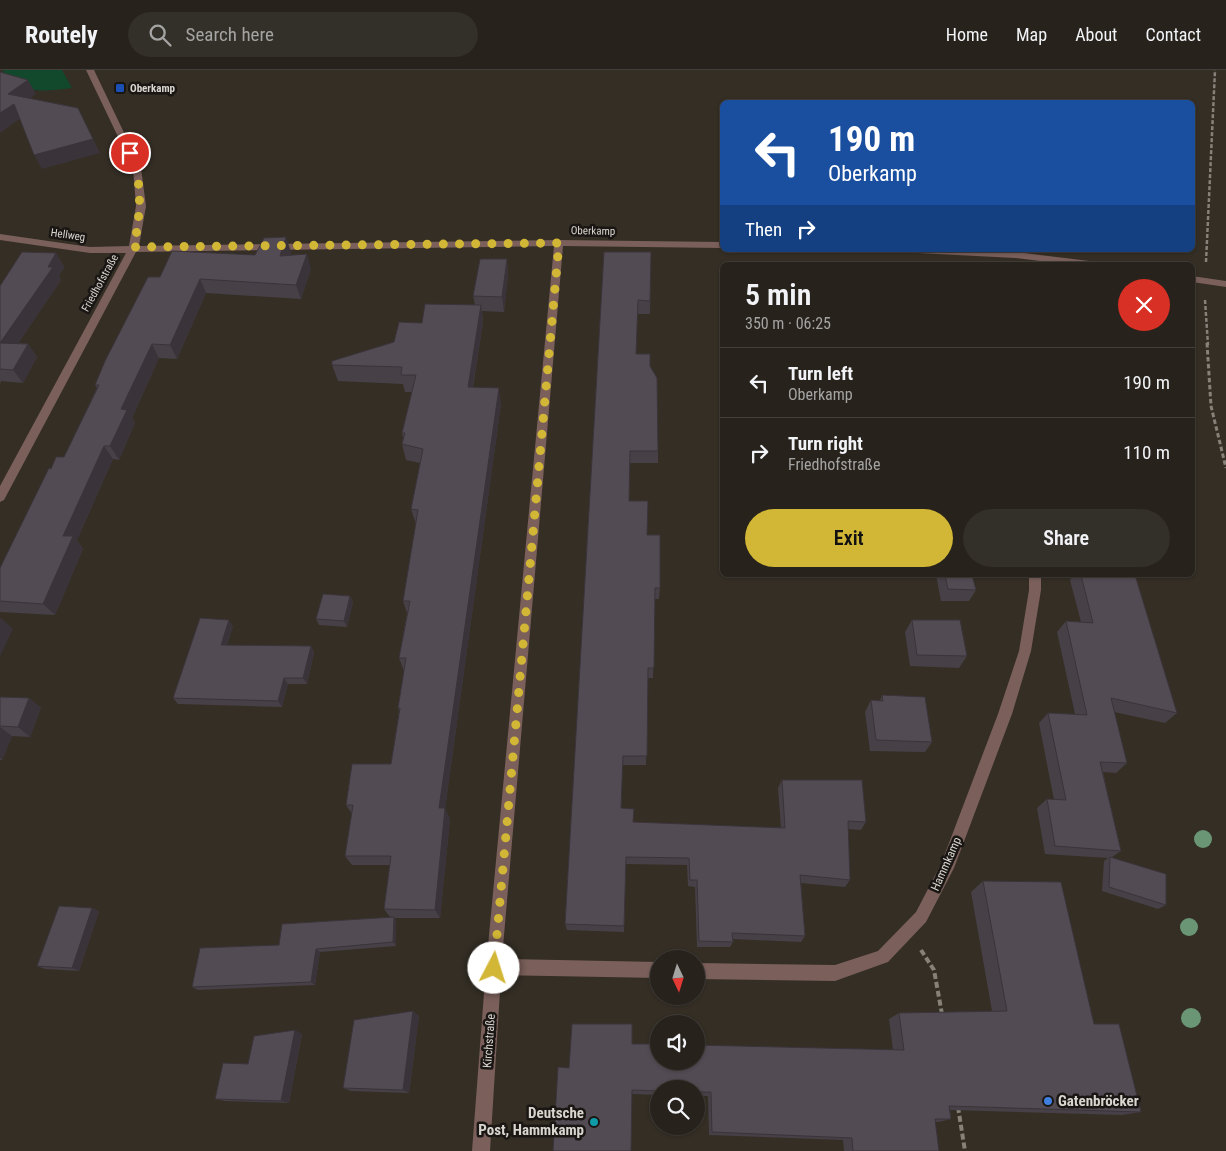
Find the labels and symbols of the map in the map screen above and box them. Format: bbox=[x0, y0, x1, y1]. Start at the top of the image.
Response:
marker: Oberkamp bbox=[114, 82, 126, 94]
place label: Oberkamp bbox=[130, 82, 176, 95]
pin bbox=[109, 132, 151, 174]
street label: Oberkamp bbox=[571, 224, 615, 238]
street label: Hellweg bbox=[50, 226, 86, 244]
street label: Friedhofstraße bbox=[79, 252, 121, 314]
street label: Hammkamp bbox=[928, 835, 964, 893]
position arrow bbox=[467, 941, 519, 993]
north arrow bbox=[650, 950, 705, 1005]
street label: Kirchstraße bbox=[480, 1013, 498, 1069]
place label: Gatenbröcker bbox=[1058, 1092, 1139, 1110]
marker: Gatenbröcker bbox=[1042, 1095, 1054, 1107]
place label: Deutsche Post, Hammkamp bbox=[478, 1104, 584, 1139]
marker: Deutsche Post, Hammkamp bbox=[588, 1116, 600, 1128]

